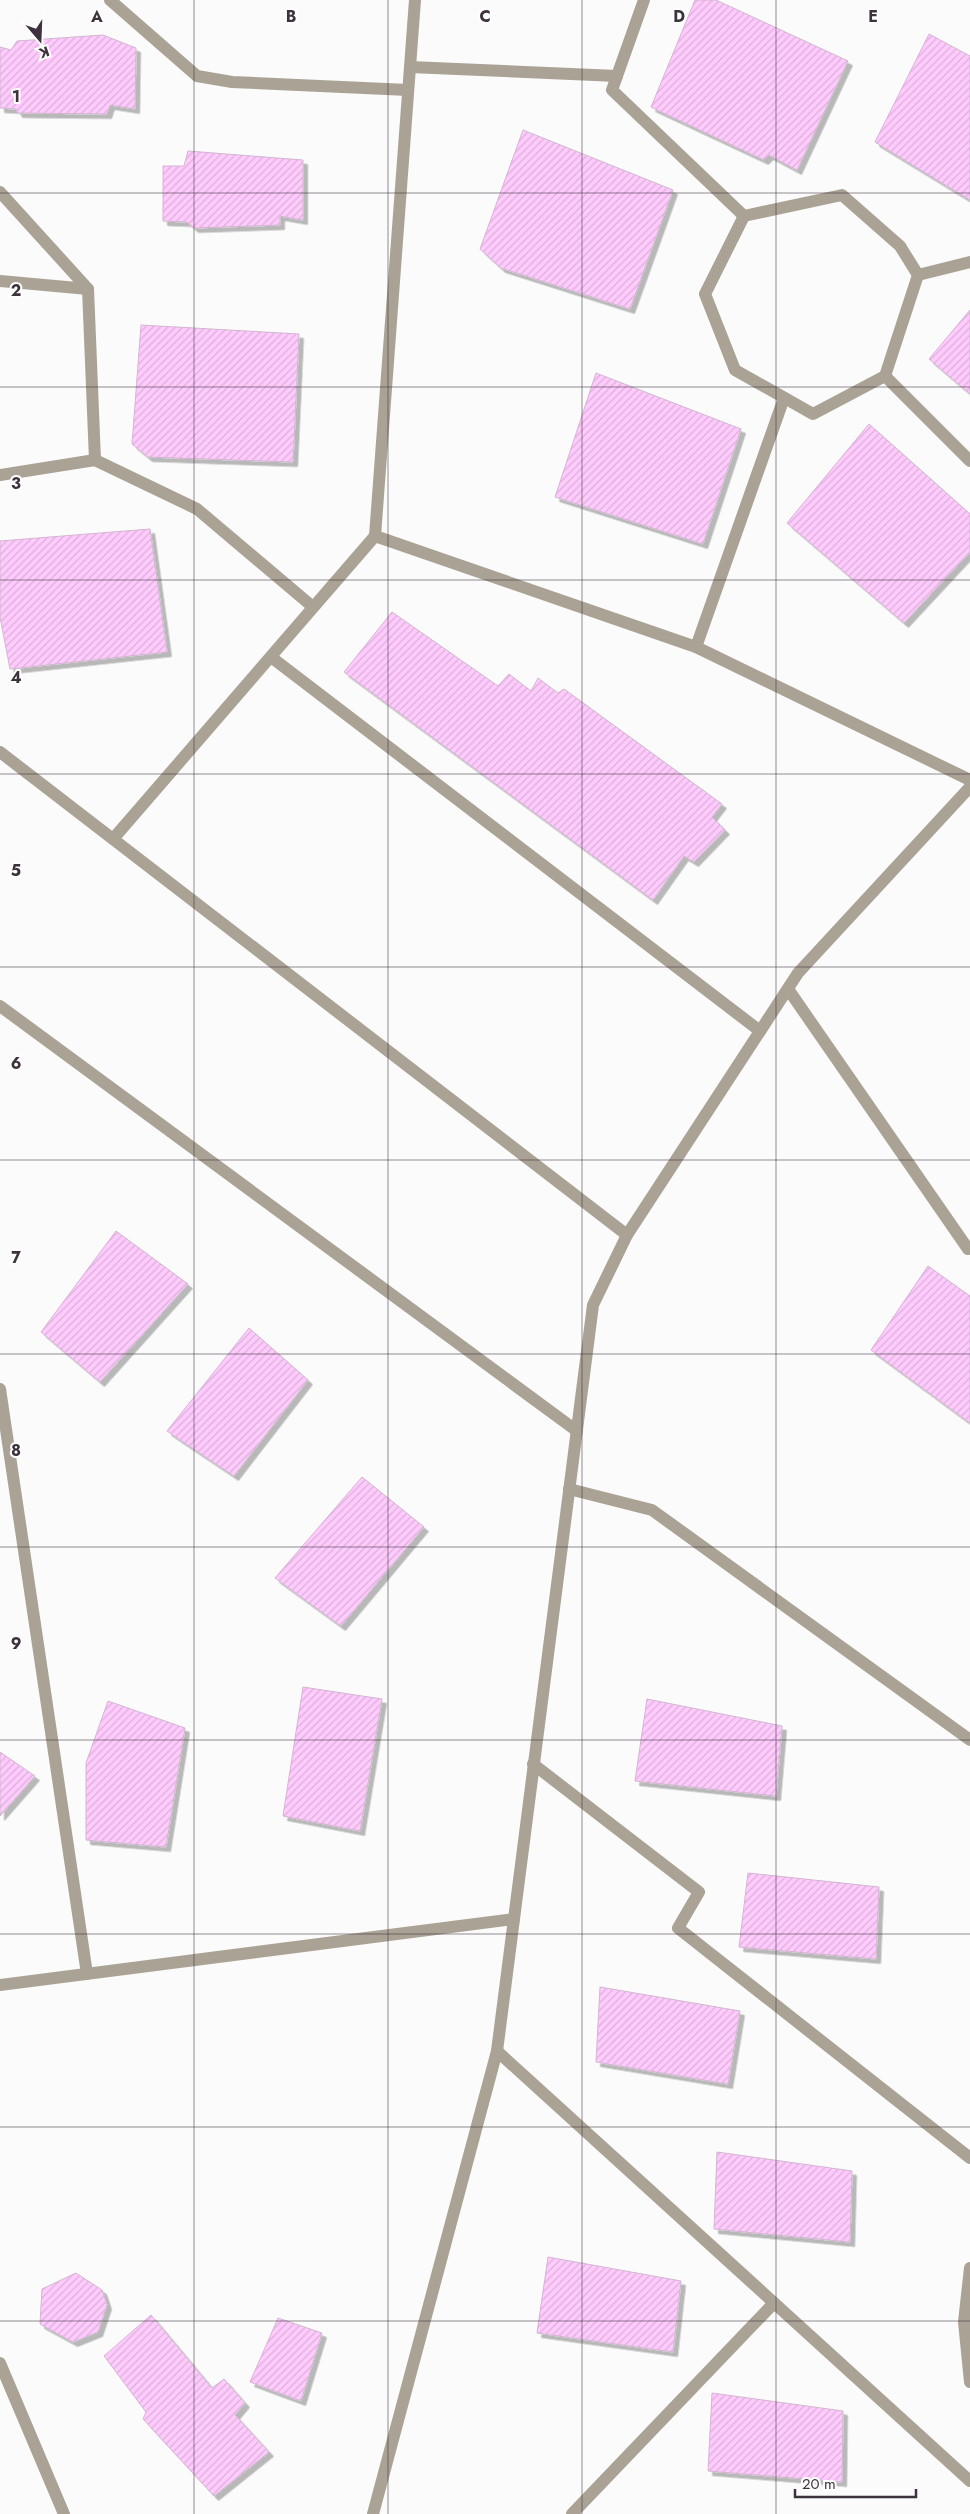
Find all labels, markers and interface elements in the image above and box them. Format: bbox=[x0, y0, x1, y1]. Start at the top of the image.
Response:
text: A bbox=[90, 5, 103, 28]
text: B bbox=[286, 5, 296, 28]
text: C bbox=[479, 5, 491, 28]
text: D bbox=[673, 5, 685, 28]
text: E bbox=[868, 5, 878, 28]
north arrow bbox=[15, 15, 65, 65]
text: K bbox=[36, 41, 52, 63]
text: 1 bbox=[12, 85, 20, 108]
text: 2 bbox=[11, 279, 21, 302]
text: 3 bbox=[11, 472, 21, 495]
text: 4 bbox=[10, 666, 22, 689]
text: 5 bbox=[11, 859, 21, 882]
text: 6 bbox=[11, 1052, 21, 1075]
text: 7 bbox=[11, 1246, 21, 1269]
text: 8 bbox=[11, 1439, 21, 1462]
text: 9 bbox=[11, 1632, 21, 1655]
scale bar bbox=[795, 2466, 916, 2498]
text: 20 m bbox=[802, 2473, 836, 2495]

